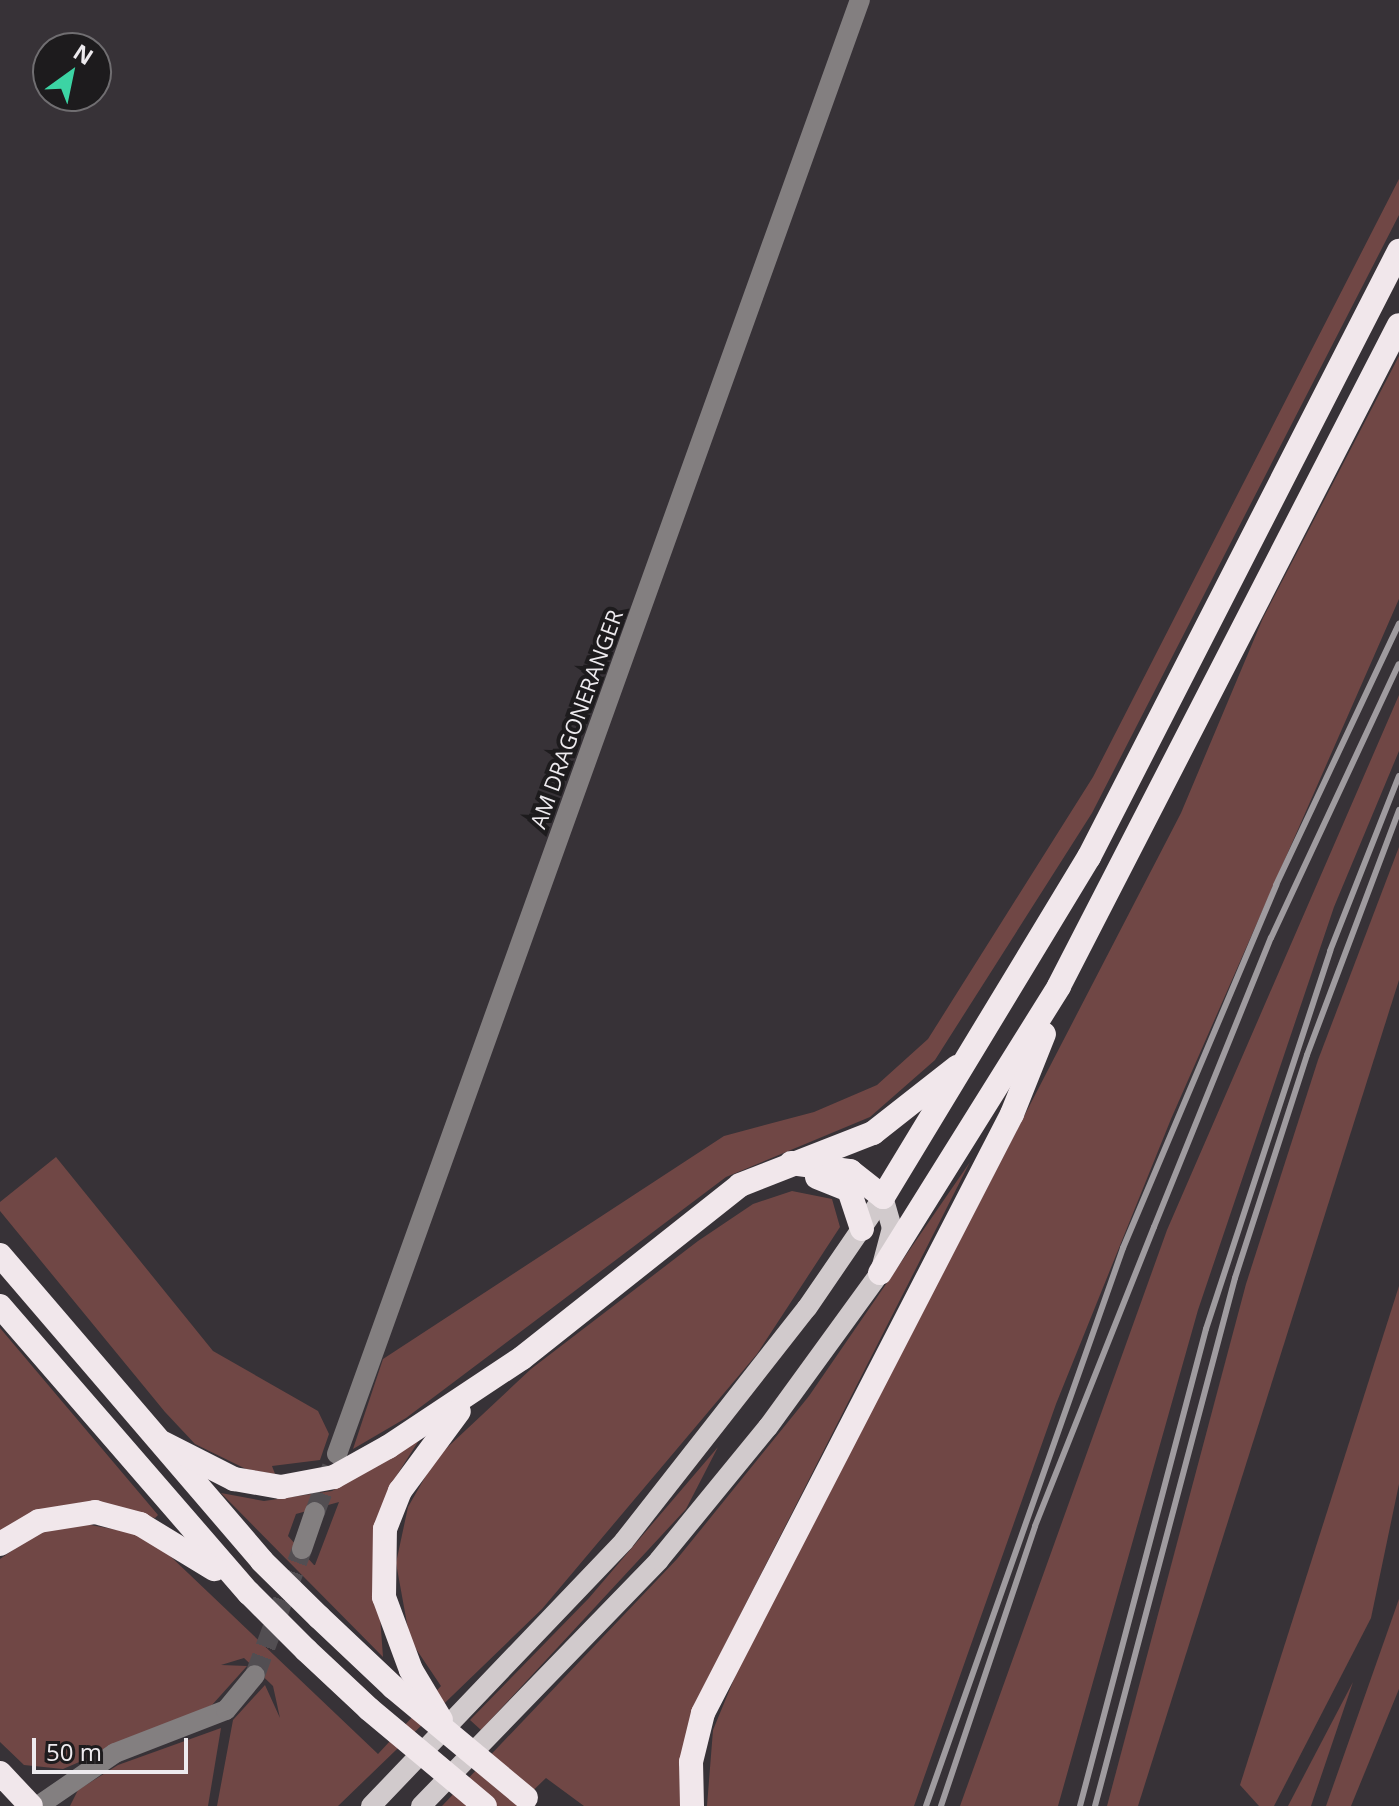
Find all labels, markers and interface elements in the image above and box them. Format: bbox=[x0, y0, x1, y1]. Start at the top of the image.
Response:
north arrow bbox=[32, 32, 112, 112]
text: N bbox=[68, 36, 100, 71]
street label: AM DRAGONERANGER bbox=[524, 606, 628, 832]
scale bar bbox=[36, 1722, 192, 1772]
text: 50 m bbox=[46, 1735, 102, 1768]

